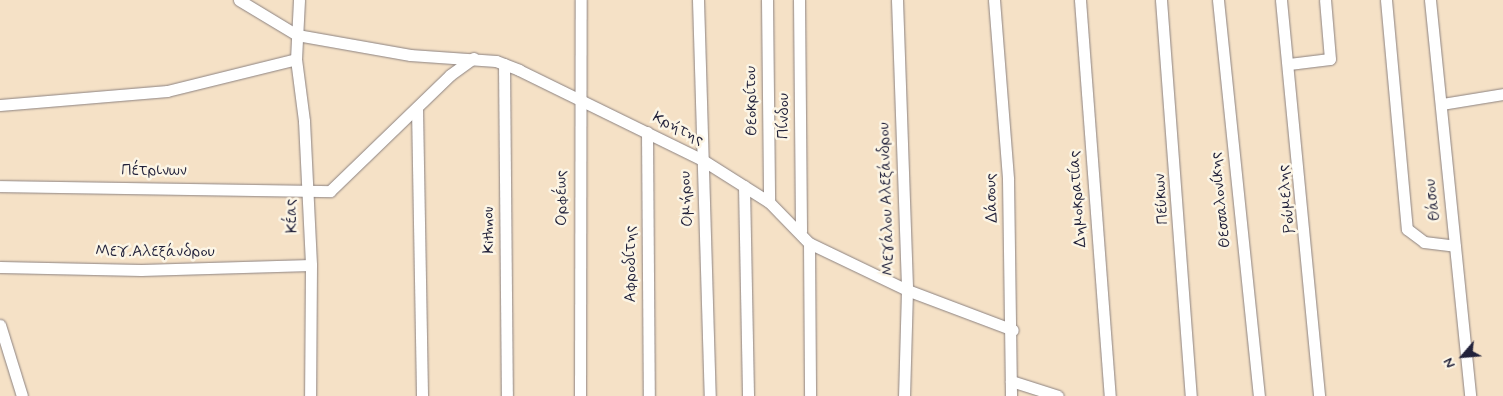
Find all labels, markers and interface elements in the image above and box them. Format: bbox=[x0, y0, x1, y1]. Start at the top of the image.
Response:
street label: Θεοκρίτου bbox=[742, 66, 762, 136]
street label: Πίνδου bbox=[774, 93, 794, 139]
street label: Κρήτης bbox=[649, 108, 707, 150]
street label: Μεγάλου Αλεξάνδρου bbox=[875, 122, 899, 276]
street label: Δημοκρατίας bbox=[1065, 150, 1091, 248]
street label: Θεσσαλονίκης bbox=[1206, 151, 1236, 249]
street label: Πέτρινων bbox=[121, 161, 187, 181]
street label: Ρούμελης bbox=[1274, 164, 1300, 234]
street label: Ορφέως bbox=[552, 170, 572, 226]
street label: Ομήρου bbox=[676, 171, 698, 227]
street label: Δάσους bbox=[982, 173, 1002, 223]
street label: Πεύκων bbox=[1151, 173, 1173, 225]
street label: Θάσου bbox=[1421, 178, 1445, 222]
street label: Κέας bbox=[282, 198, 302, 234]
street label: Κithnou bbox=[479, 206, 499, 254]
street label: Αφροδίτης bbox=[621, 226, 641, 302]
street label: Μεγ.Αλεξάνδρου bbox=[95, 242, 215, 262]
north arrow bbox=[1438, 331, 1488, 381]
text: N bbox=[1440, 355, 1460, 371]

